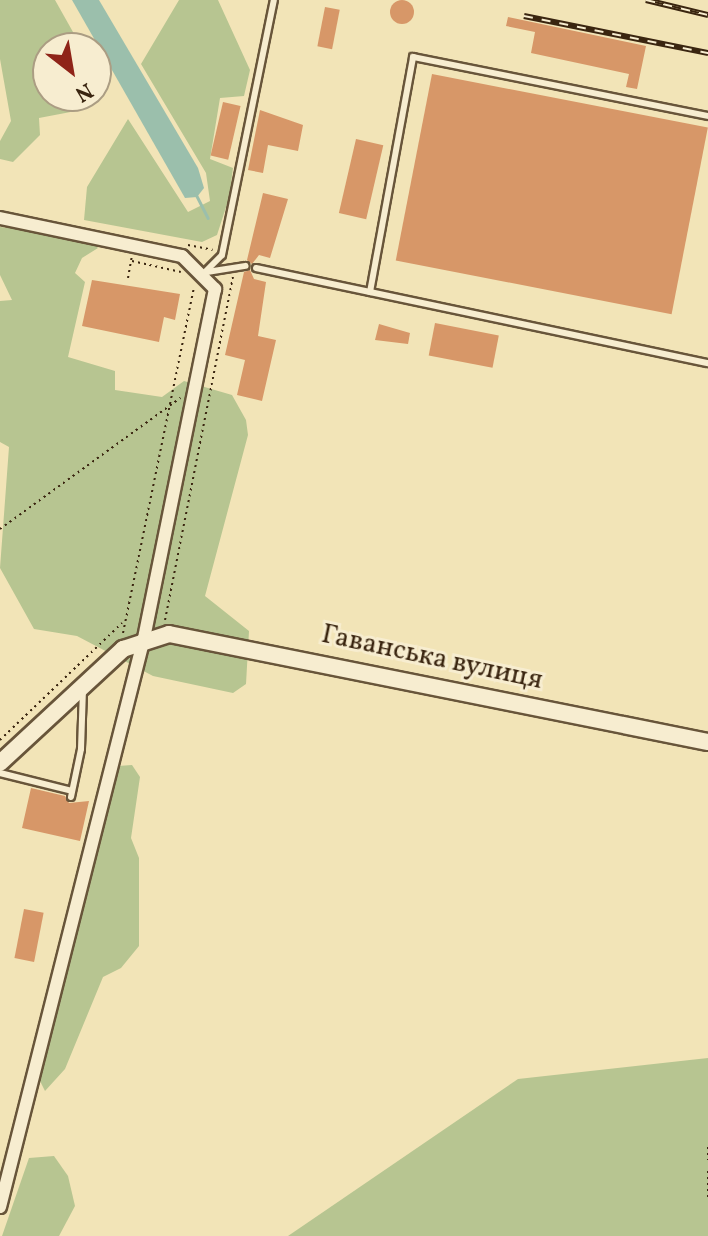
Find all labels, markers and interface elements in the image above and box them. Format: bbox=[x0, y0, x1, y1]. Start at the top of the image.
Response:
north arrow bbox=[32, 32, 112, 112]
text: N bbox=[69, 74, 98, 109]
street label: Гаванська вулиця bbox=[318, 618, 546, 698]

